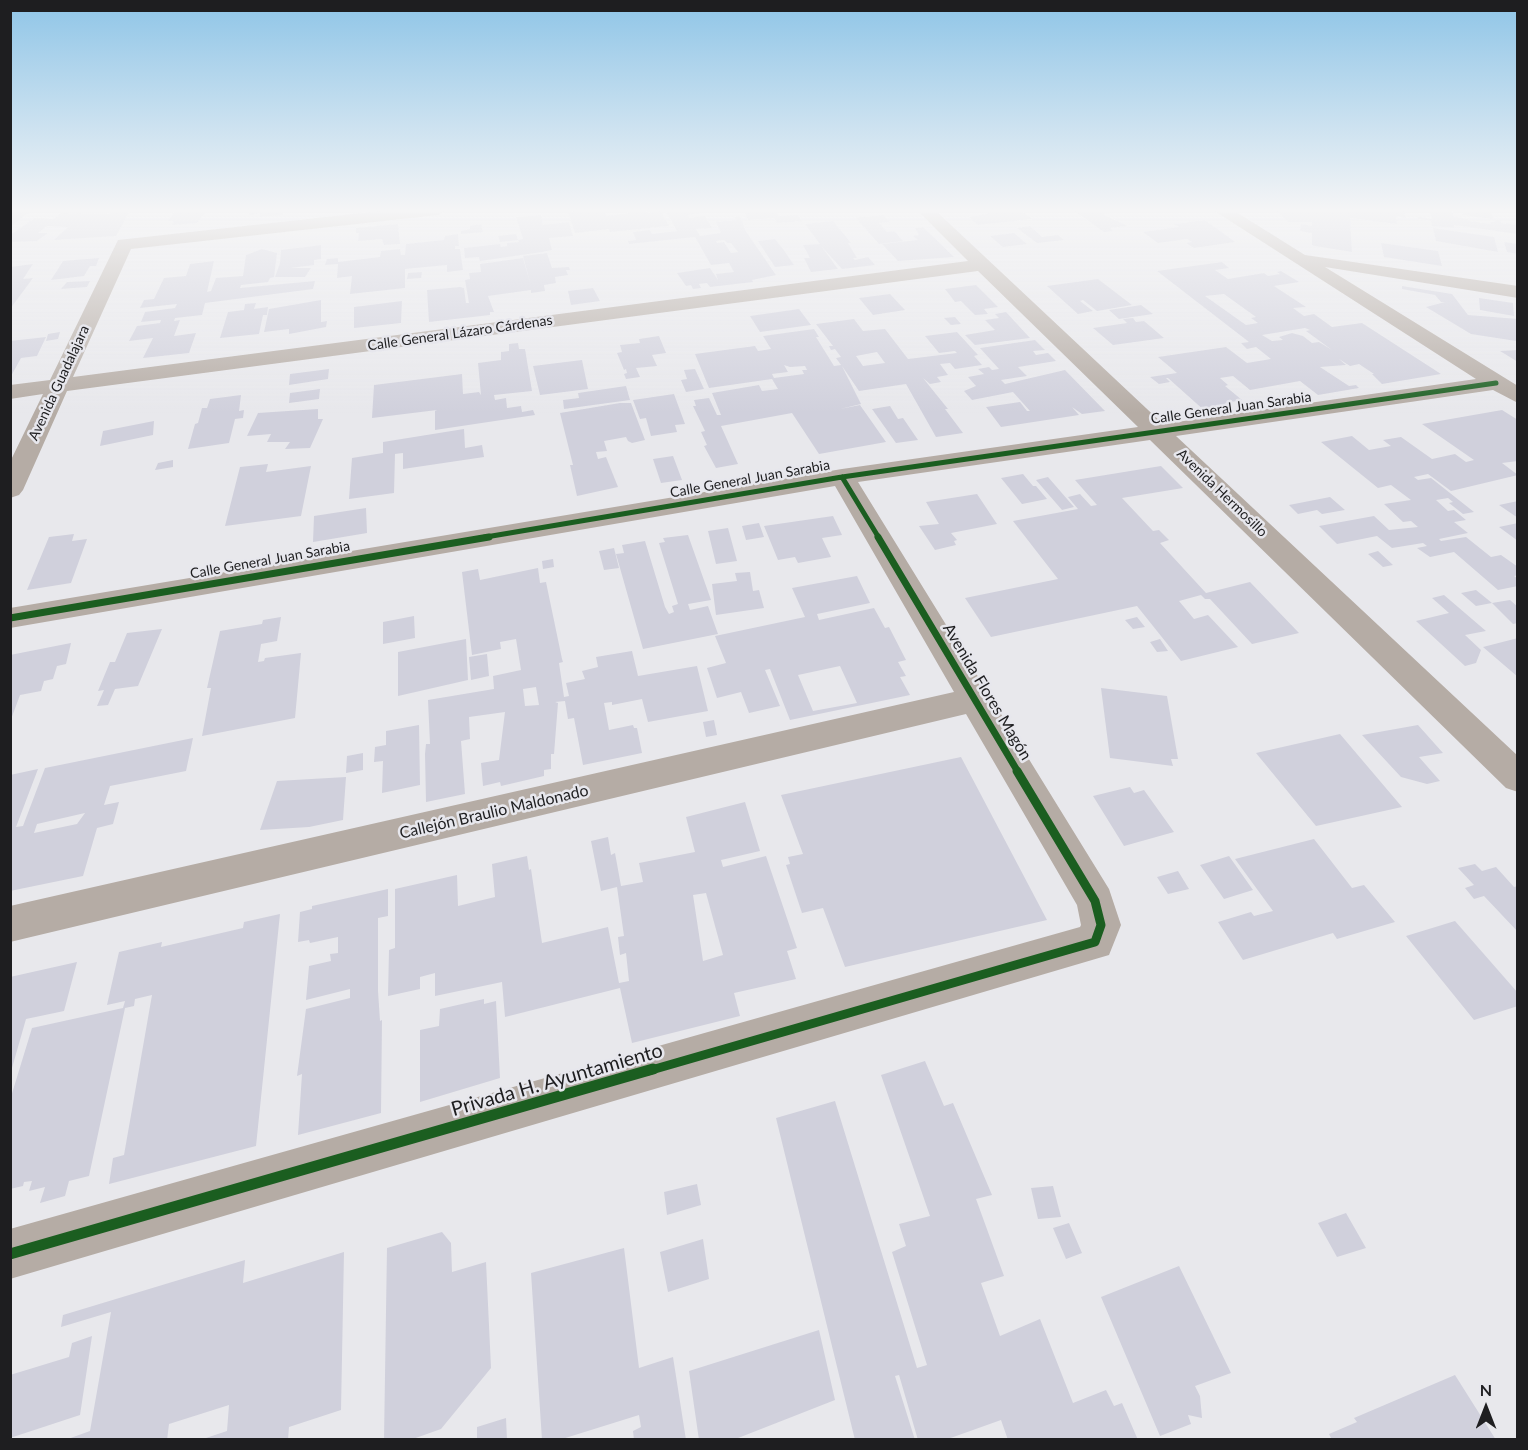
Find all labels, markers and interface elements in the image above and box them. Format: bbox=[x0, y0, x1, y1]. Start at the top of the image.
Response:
street label: Calle General Lázaro Cárdenas bbox=[367, 312, 553, 354]
street label: Avenida Guadalajara bbox=[25, 323, 93, 443]
street label: Calle General Juan Sarabia bbox=[1150, 388, 1312, 428]
street label: Avenida Hermosillo bbox=[1173, 446, 1271, 540]
street label: Calle General Juan Sarabia bbox=[669, 457, 831, 501]
street label: Calle General Juan Sarabia bbox=[189, 538, 351, 582]
street label: Avenida Flores Magón bbox=[939, 620, 1035, 764]
street label: Callejón Braulio Maldonado bbox=[398, 781, 590, 843]
street label: Privada H. Ayuntamiento bbox=[448, 1038, 666, 1122]
north arrow bbox=[1456, 1378, 1516, 1438]
text: N bbox=[1480, 1380, 1492, 1399]

